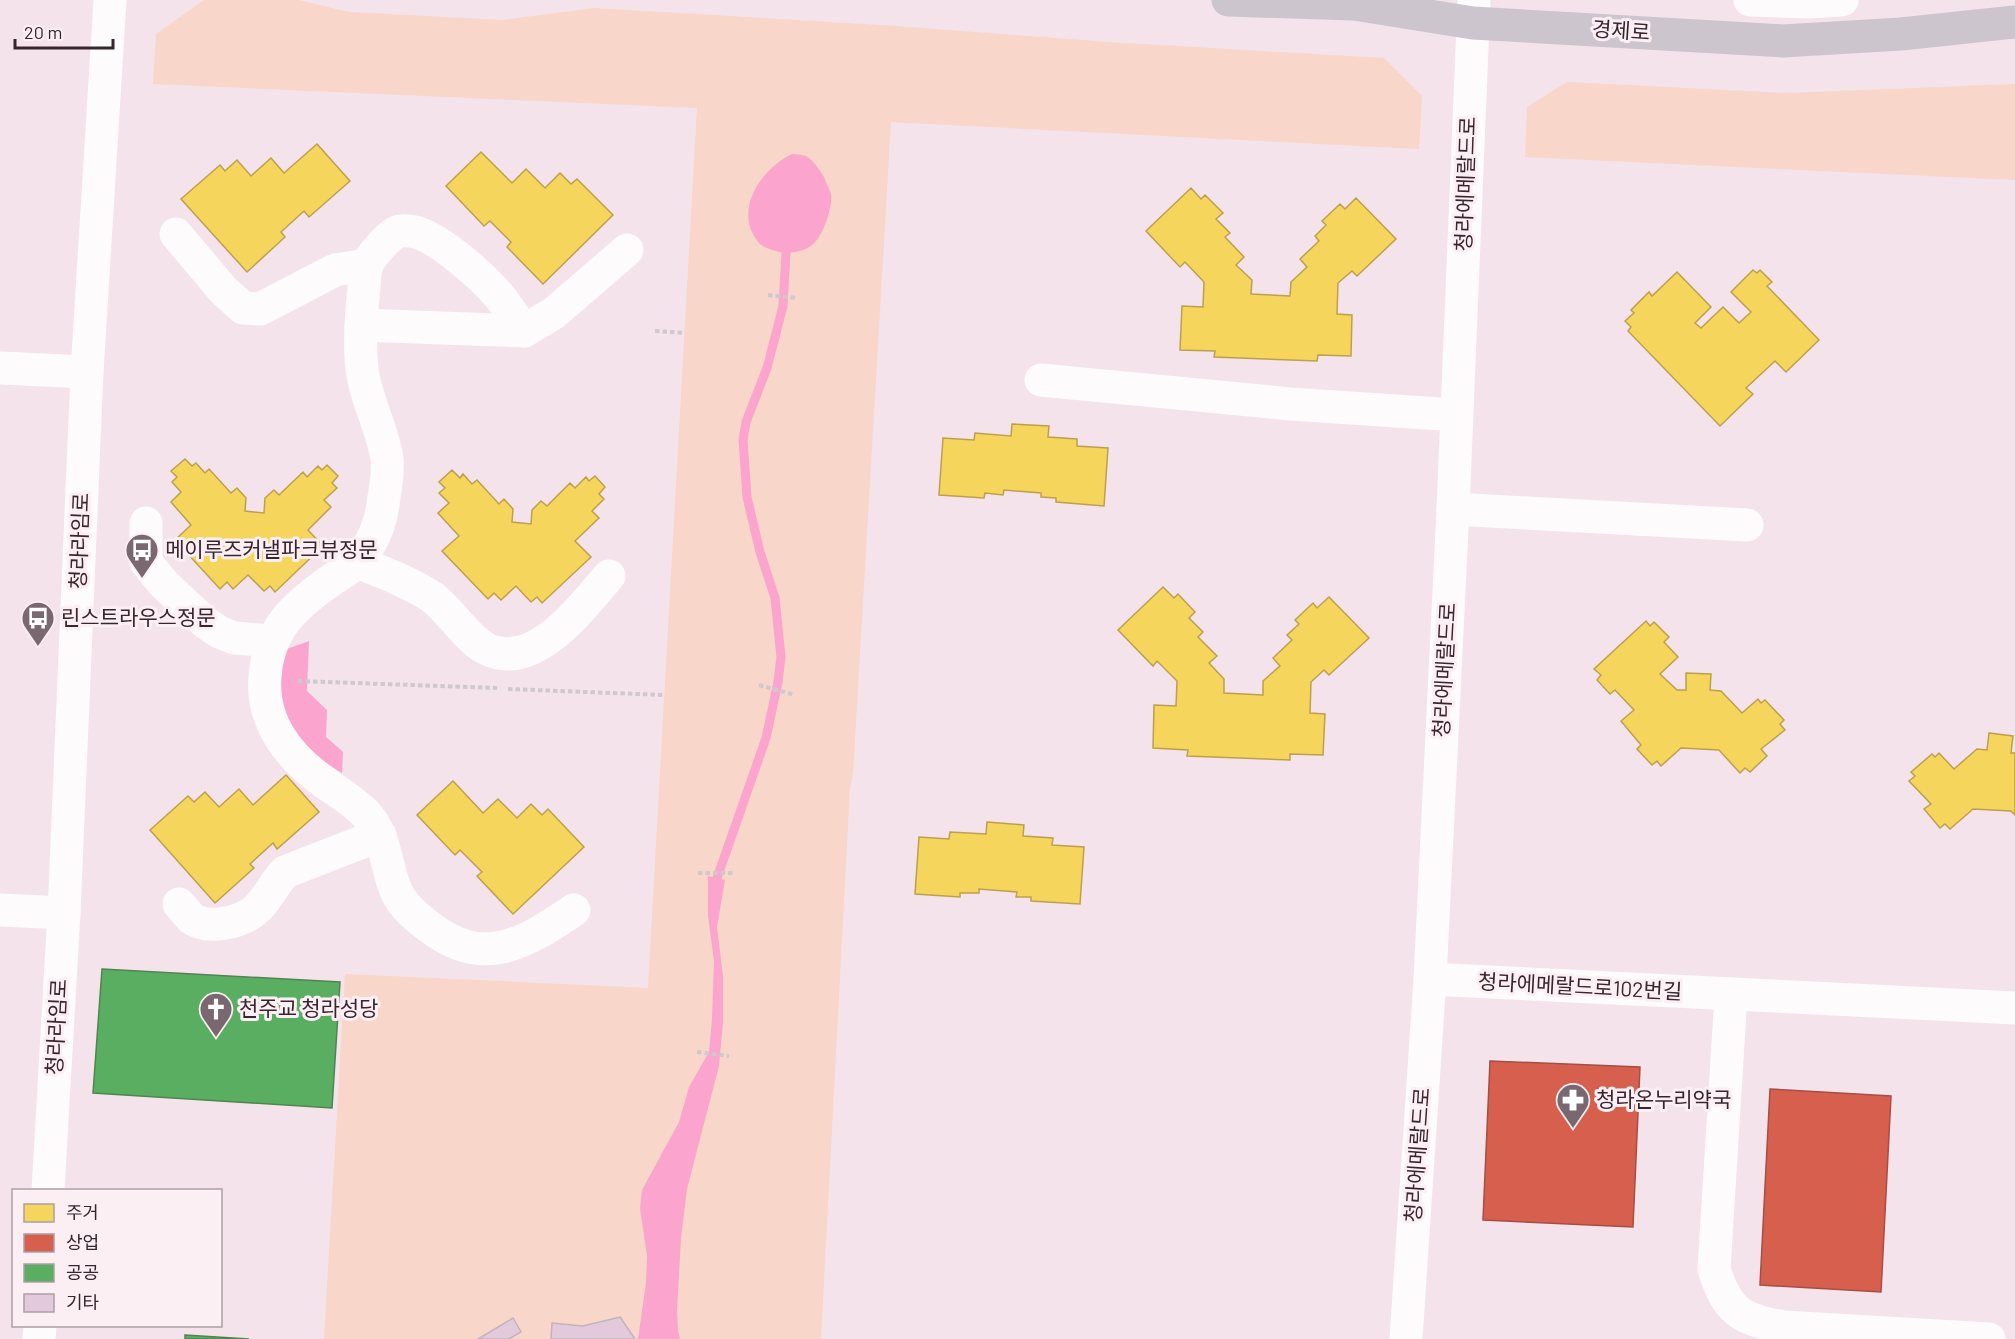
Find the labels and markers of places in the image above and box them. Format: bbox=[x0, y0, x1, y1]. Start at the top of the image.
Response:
bus stop icon: 메이루즈커낼파크뷰정문 bbox=[124, 532, 160, 579]
place label: 메이루즈커낼파크뷰정문 bbox=[165, 536, 378, 561]
bus stop icon: 린스트라우스정문 bbox=[20, 600, 56, 647]
place label: 린스트라우스정문 bbox=[61, 604, 216, 629]
church icon: 천주교 청라성당 bbox=[198, 991, 234, 1038]
place label: 천주교 청라성당 bbox=[239, 995, 378, 1020]
pharmacy icon: 청라온누리약국 bbox=[1555, 1082, 1591, 1129]
place label: 청라온누리약국 bbox=[1596, 1086, 1731, 1111]

